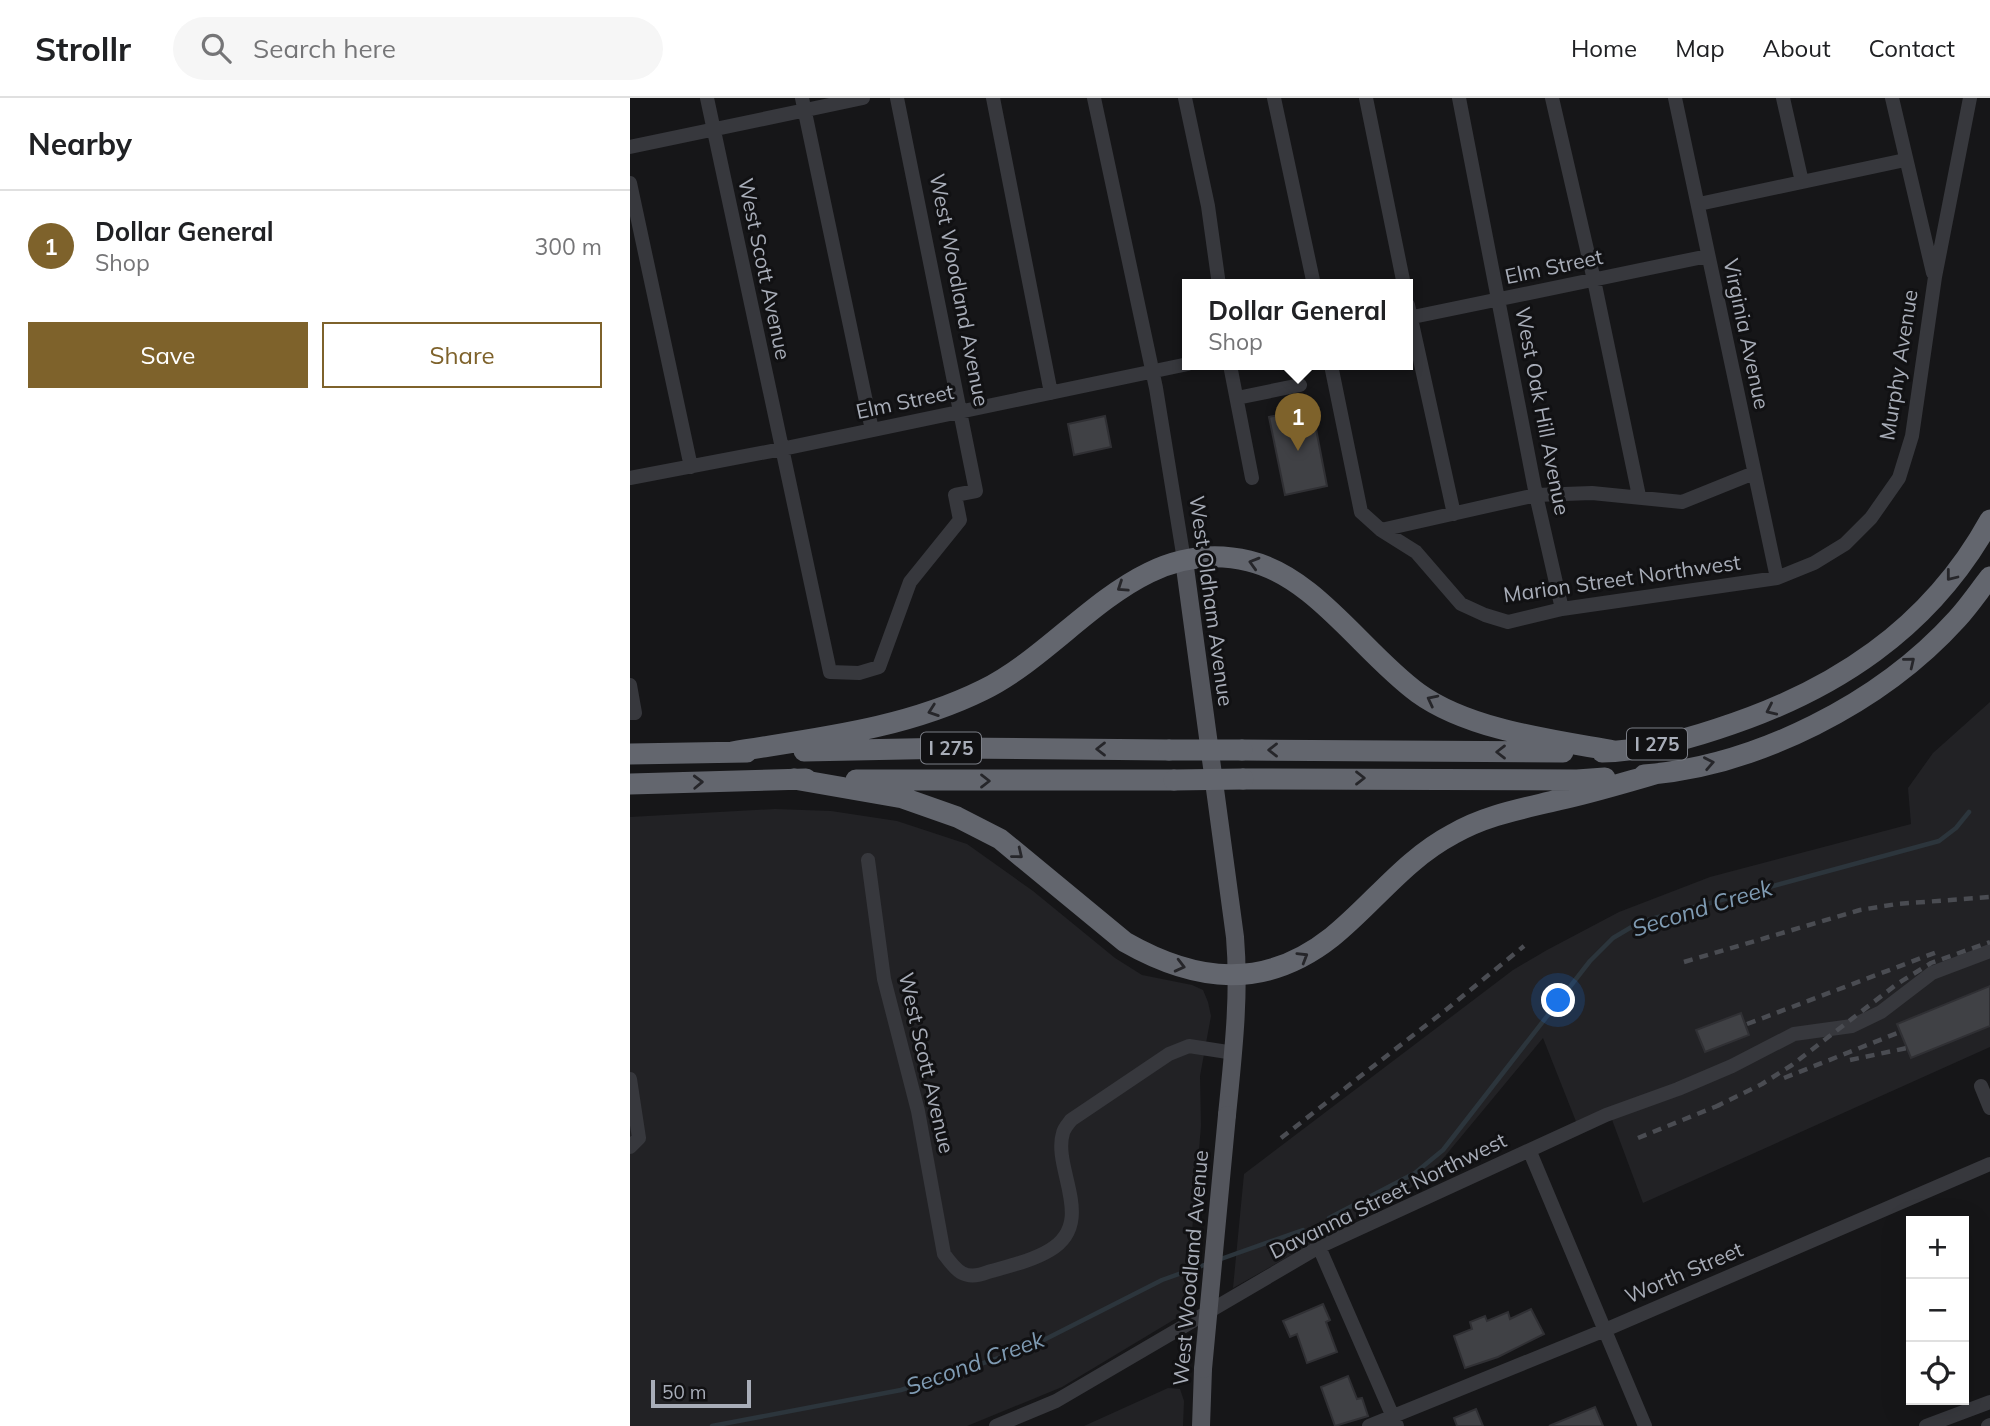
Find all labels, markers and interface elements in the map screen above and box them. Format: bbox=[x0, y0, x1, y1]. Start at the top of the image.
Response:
search box bbox=[173, 17, 663, 80]
text: Strollr bbox=[35, 28, 131, 69]
icon: search bbox=[197, 29, 235, 67]
text: Search here bbox=[253, 32, 396, 65]
text: Home bbox=[1571, 33, 1637, 63]
text: Map bbox=[1675, 33, 1725, 63]
text: About bbox=[1763, 33, 1831, 63]
text: Contact bbox=[1869, 33, 1955, 63]
text: Nearby bbox=[28, 125, 132, 163]
street label: West Woodland Avenue bbox=[925, 171, 995, 408]
street label: West Scott Avenue bbox=[733, 176, 797, 362]
text: Dollar General bbox=[95, 215, 274, 248]
text: 1 bbox=[44, 232, 58, 261]
text: 300 m bbox=[534, 232, 602, 261]
street label: Elm Street bbox=[1503, 243, 1605, 289]
text: Shop bbox=[95, 248, 150, 277]
street label: Virginia Avenue bbox=[1718, 256, 1776, 411]
popup bbox=[1182, 279, 1413, 370]
street label: Murphy Avenue bbox=[1873, 288, 1923, 442]
text: Dollar General bbox=[1208, 294, 1387, 327]
street label: West Oak Hill Avenue bbox=[1510, 305, 1576, 517]
button: Save bbox=[28, 322, 308, 388]
button: Share bbox=[322, 322, 602, 388]
text: Shop bbox=[1208, 327, 1263, 356]
street label: Elm Street bbox=[854, 378, 956, 424]
pin: 1 bbox=[1275, 393, 1321, 451]
street label: West Oldham Avenue bbox=[1184, 494, 1240, 708]
street label: Marion Street Northwest bbox=[1502, 548, 1742, 608]
one-way arrow bbox=[1248, 557, 1260, 572]
one-way arrow bbox=[1947, 569, 1960, 581]
one-way arrow bbox=[1117, 579, 1130, 591]
one-way arrow bbox=[1903, 657, 1915, 670]
one-way arrow bbox=[1427, 695, 1439, 709]
one-way arrow bbox=[1766, 702, 1778, 716]
one-way arrow bbox=[927, 703, 939, 717]
road number: I 275 bbox=[1627, 729, 1687, 760]
road number: I 275 bbox=[921, 733, 981, 764]
one-way arrow bbox=[1095, 741, 1105, 757]
one-way arrow bbox=[1267, 743, 1278, 758]
one-way arrow bbox=[1495, 744, 1505, 760]
one-way arrow bbox=[1703, 757, 1715, 772]
one-way arrow bbox=[1356, 770, 1366, 786]
one-way arrow bbox=[980, 773, 991, 789]
one-way arrow bbox=[693, 774, 704, 789]
one-way arrow bbox=[1011, 846, 1023, 859]
water label: Second Creek bbox=[1628, 872, 1777, 943]
one-way arrow bbox=[1295, 952, 1308, 965]
one-way arrow bbox=[1173, 958, 1185, 972]
street label: West Scott Avenue bbox=[894, 970, 960, 1156]
your location bbox=[1541, 983, 1575, 1017]
street label: Davanna Street Northwest bbox=[1265, 1126, 1510, 1264]
street label: West Woodland Avenue bbox=[1167, 1149, 1213, 1387]
map controls bbox=[1906, 1216, 1969, 1405]
button: + bbox=[1906, 1216, 1969, 1279]
street label: Worth Street bbox=[1621, 1236, 1746, 1309]
button: − bbox=[1906, 1279, 1969, 1342]
water label: Second Creek bbox=[902, 1324, 1049, 1401]
button: locate bbox=[1906, 1342, 1969, 1405]
scale bar bbox=[651, 1377, 751, 1409]
text: 50 m bbox=[662, 1380, 706, 1404]

